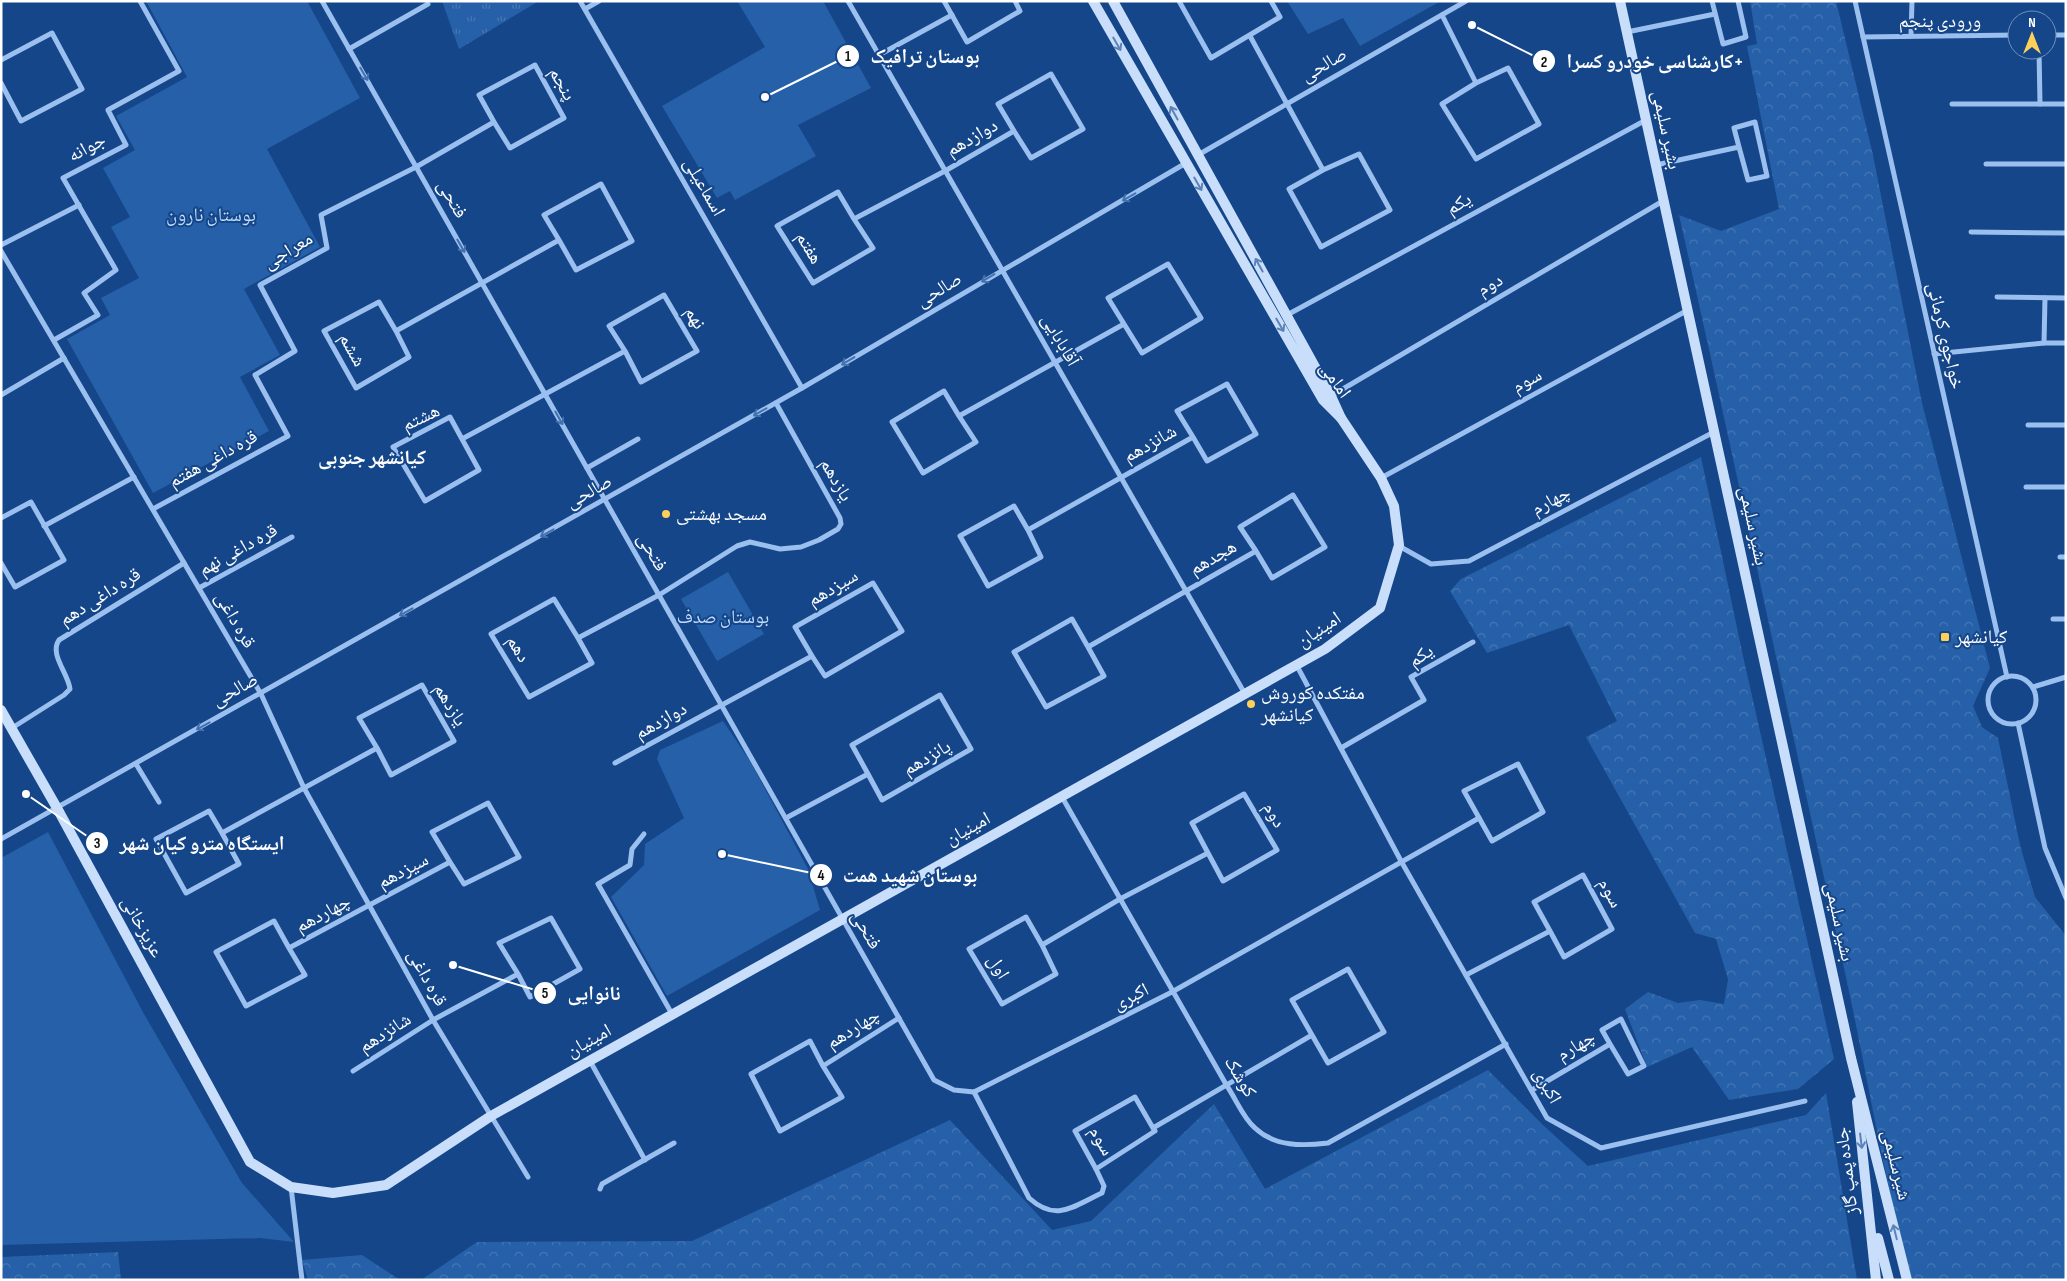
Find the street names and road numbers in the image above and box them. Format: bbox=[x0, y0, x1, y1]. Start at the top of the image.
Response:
street label: ورودی پنجم bbox=[1899, 10, 1981, 33]
street label: صالحی bbox=[1297, 43, 1351, 87]
street label: پنجم bbox=[544, 63, 580, 105]
street label: بشیر سلیمی bbox=[1646, 88, 1686, 172]
street label: دوازدهم bbox=[942, 114, 1002, 162]
street label: جوانه bbox=[64, 129, 110, 167]
street label: اسماعیلی bbox=[678, 154, 730, 220]
street label: فتحی bbox=[432, 176, 472, 222]
street label: یکم bbox=[1442, 188, 1476, 220]
street label: معراجی bbox=[259, 227, 317, 275]
street label: هفتم bbox=[790, 228, 828, 268]
street label: صالحی bbox=[912, 267, 966, 313]
street label: دوم bbox=[1473, 268, 1508, 302]
street label: خواجوی کرمانی bbox=[1922, 281, 1968, 391]
street label: نهم bbox=[679, 303, 711, 333]
street label: آقابابایی bbox=[1036, 310, 1085, 371]
street label: ششم bbox=[333, 329, 371, 371]
street label: امامی bbox=[1314, 357, 1356, 403]
street label: سوم bbox=[1508, 364, 1546, 399]
street label: هشتم bbox=[398, 399, 444, 437]
street label: شانزدهم bbox=[1119, 420, 1181, 468]
street label: قره داغی هفتم bbox=[164, 425, 262, 493]
street label: یازدهم bbox=[814, 454, 858, 506]
street label: صالحی bbox=[562, 470, 616, 514]
street label: چهارم bbox=[1528, 481, 1575, 522]
street label: بشیر سلیمی bbox=[1733, 484, 1773, 568]
street label: قره داغی نهم bbox=[194, 519, 282, 581]
street label: فتحی bbox=[632, 529, 672, 575]
street label: هجدهم bbox=[1185, 535, 1241, 581]
street label: قره داغی دهم bbox=[55, 563, 145, 631]
street label: سیزدهم bbox=[804, 564, 862, 612]
street label: قره داغی bbox=[210, 588, 260, 652]
street label: امینیان bbox=[1293, 607, 1345, 653]
street label: دهم bbox=[501, 631, 535, 667]
street label: یکم bbox=[1404, 639, 1438, 673]
street label: صالحی bbox=[208, 668, 262, 712]
street label: یازدهم bbox=[428, 679, 472, 731]
street label: دوازدهم bbox=[631, 697, 691, 745]
street label: پانزدهم bbox=[899, 735, 955, 781]
street label: دوم bbox=[1257, 798, 1291, 833]
street label: امینیان bbox=[941, 807, 995, 851]
street label: سیزدهم bbox=[374, 848, 432, 894]
street label: سوم bbox=[1592, 874, 1627, 912]
street label: بشیر سلیمی bbox=[1819, 880, 1859, 964]
street label: چهاردهم bbox=[292, 890, 354, 938]
street label: عزیزخانی bbox=[116, 892, 168, 962]
street label: فتحی bbox=[846, 907, 886, 953]
street label: قره داغی bbox=[402, 946, 452, 1010]
street label: اول bbox=[982, 950, 1014, 984]
street label: اکبری bbox=[1109, 978, 1153, 1016]
street label: چهاردهم bbox=[822, 1004, 884, 1054]
street label: شانزدهم bbox=[354, 1008, 416, 1058]
street label: امینیان bbox=[562, 1019, 616, 1063]
street label: چهارم bbox=[1553, 1026, 1600, 1067]
street label: کوشک bbox=[1219, 1052, 1261, 1102]
street label: اکبری bbox=[1528, 1064, 1566, 1108]
street label: سوم bbox=[1083, 1122, 1119, 1161]
street label: جاده پمپ گاز bbox=[1830, 1126, 1864, 1217]
street label: شیرسلیمی bbox=[1876, 1127, 1916, 1203]

